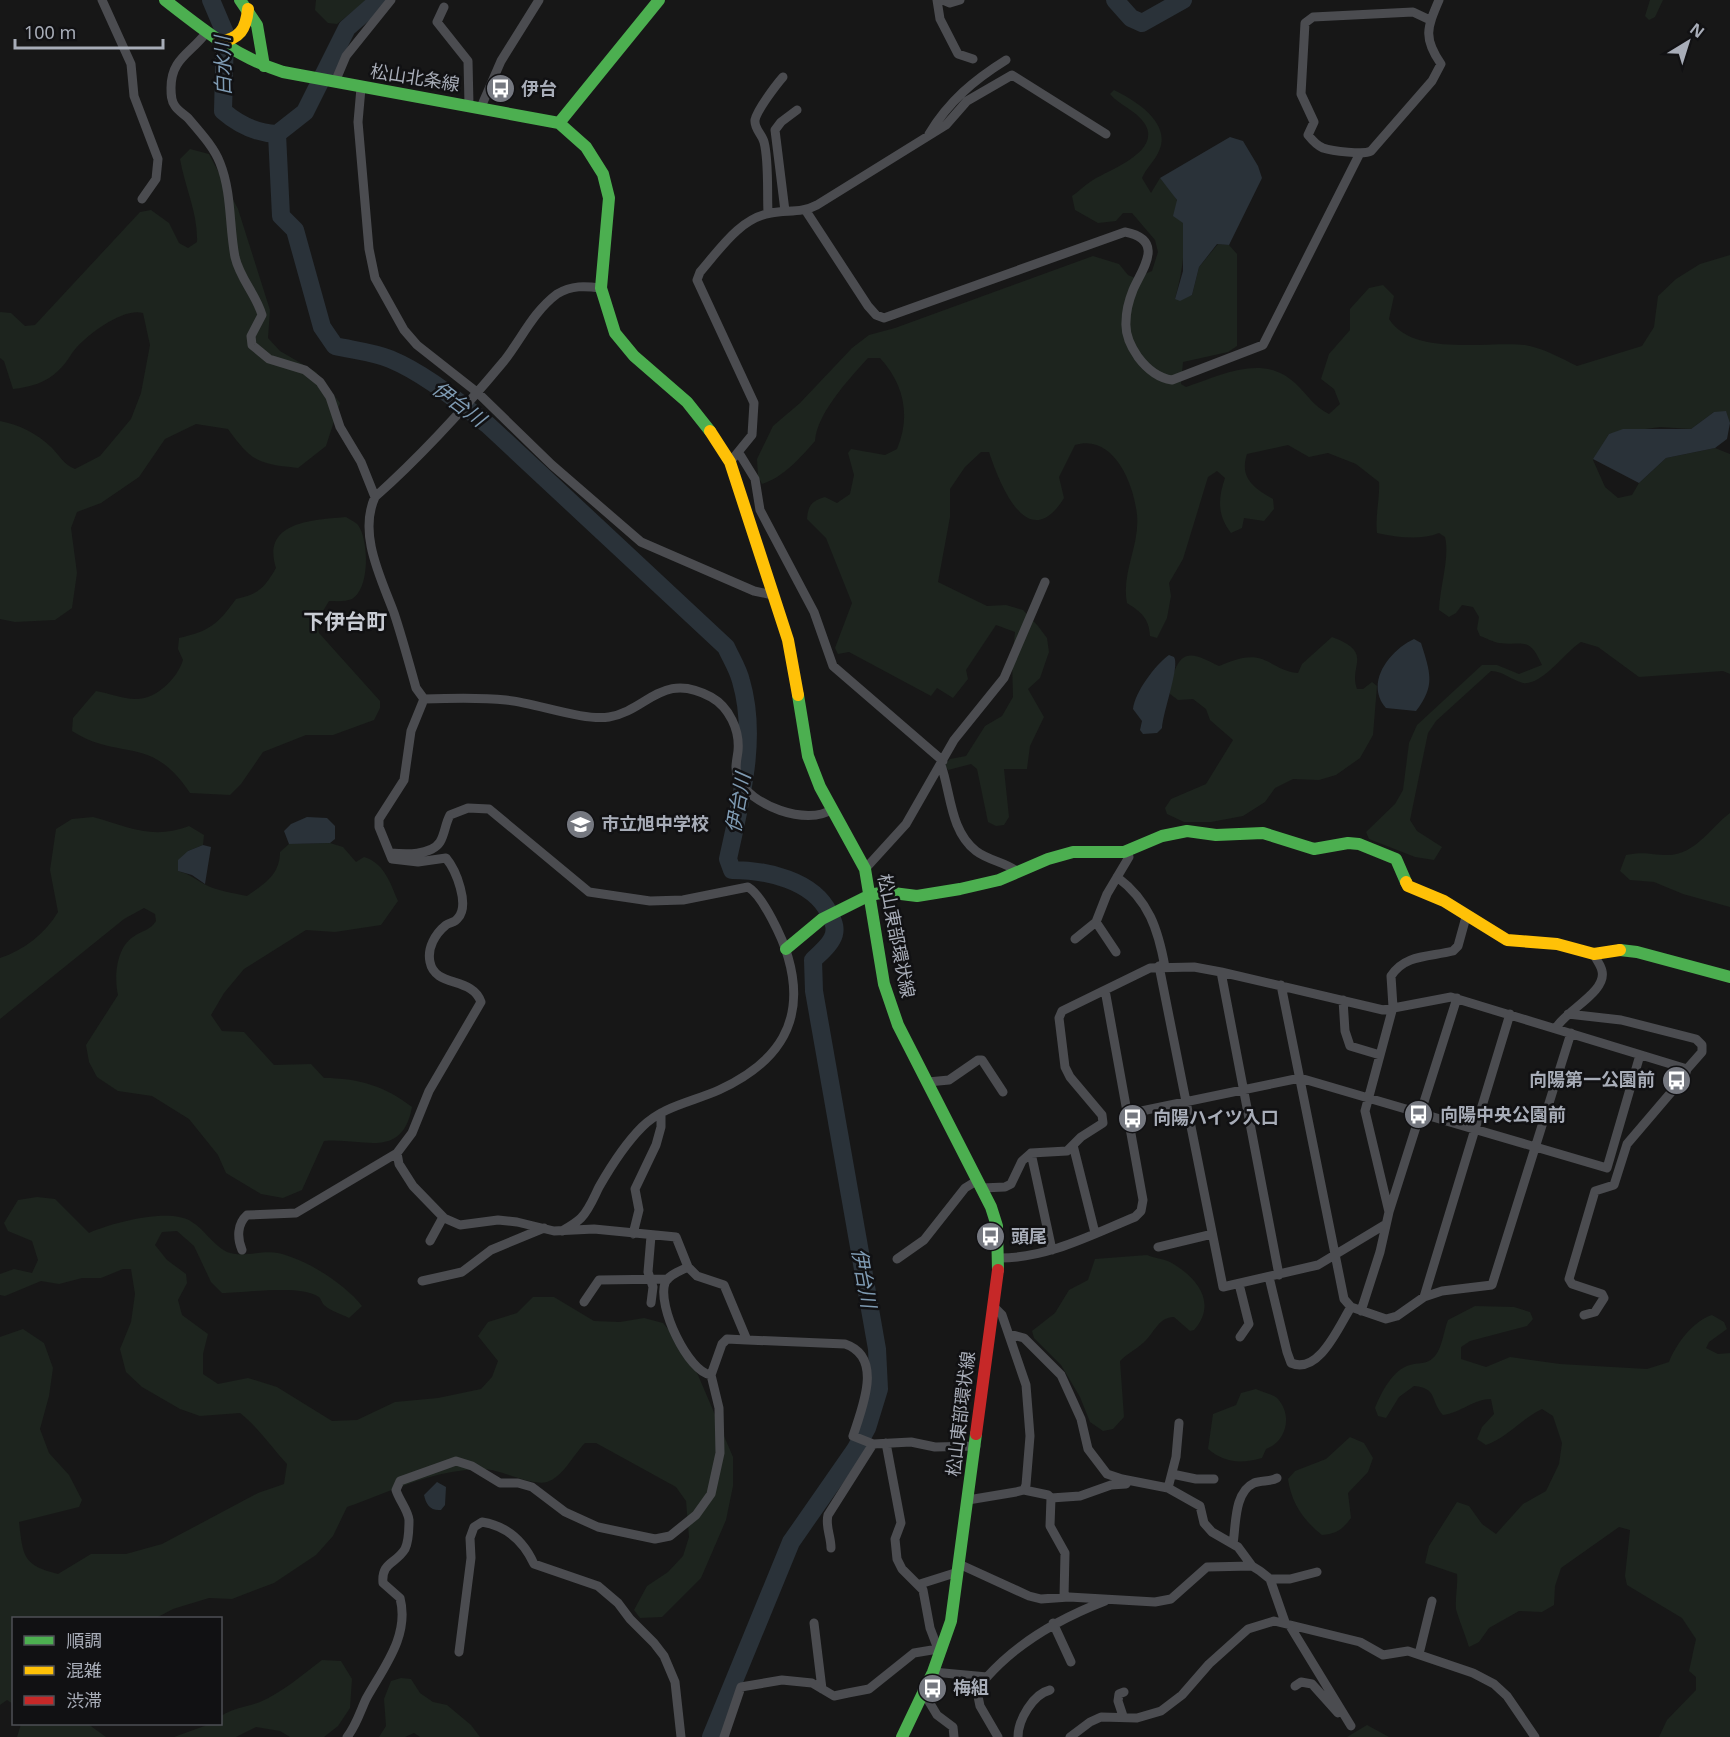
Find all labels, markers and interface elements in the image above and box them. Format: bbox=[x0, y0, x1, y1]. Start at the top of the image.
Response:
scale bar bbox=[15, 12, 164, 50]
north arrow bbox=[1658, 12, 1718, 72]
text: N bbox=[1685, 18, 1709, 43]
text: 100 m bbox=[24, 20, 76, 44]
water label: 白水川 bbox=[208, 34, 237, 96]
street label: 松山北条線 bbox=[369, 58, 461, 96]
bus stop icon: 伊台 bbox=[484, 73, 516, 105]
place label: 伊台 bbox=[521, 76, 557, 100]
water label: 伊台川 bbox=[427, 375, 493, 434]
district label: 下伊台町 bbox=[303, 607, 387, 635]
water label: 伊台川 bbox=[719, 769, 756, 835]
school or university icon: 市立旭中学校 bbox=[564, 808, 596, 840]
place label: 市立旭中学校 bbox=[601, 811, 709, 835]
street label: 松山東部環状線 bbox=[873, 872, 921, 1000]
bus stop icon: 向陽第一公園前 bbox=[1660, 1064, 1692, 1096]
place label: 向陽第一公園前 bbox=[1529, 1067, 1655, 1091]
bus stop icon: 向陽中央公園前 bbox=[1403, 1099, 1435, 1131]
bus stop icon: 向陽ハイツ入口 bbox=[1116, 1102, 1148, 1134]
place label: 向陽中央公園前 bbox=[1440, 1102, 1566, 1126]
place label: 向陽ハイツ入口 bbox=[1153, 1105, 1279, 1129]
bus stop icon: 頭尾 bbox=[974, 1221, 1006, 1253]
place label: 頭尾 bbox=[1011, 1224, 1047, 1248]
water label: 伊台川 bbox=[846, 1246, 883, 1312]
street label: 松山東部環状線 bbox=[940, 1350, 980, 1478]
legend bbox=[12, 1617, 222, 1725]
text: 順調 bbox=[66, 1628, 102, 1652]
text: 混雑 bbox=[66, 1658, 102, 1682]
bus stop icon: 梅組 bbox=[916, 1672, 948, 1704]
place label: 梅組 bbox=[953, 1675, 989, 1699]
text: 渋滞 bbox=[66, 1688, 102, 1712]

